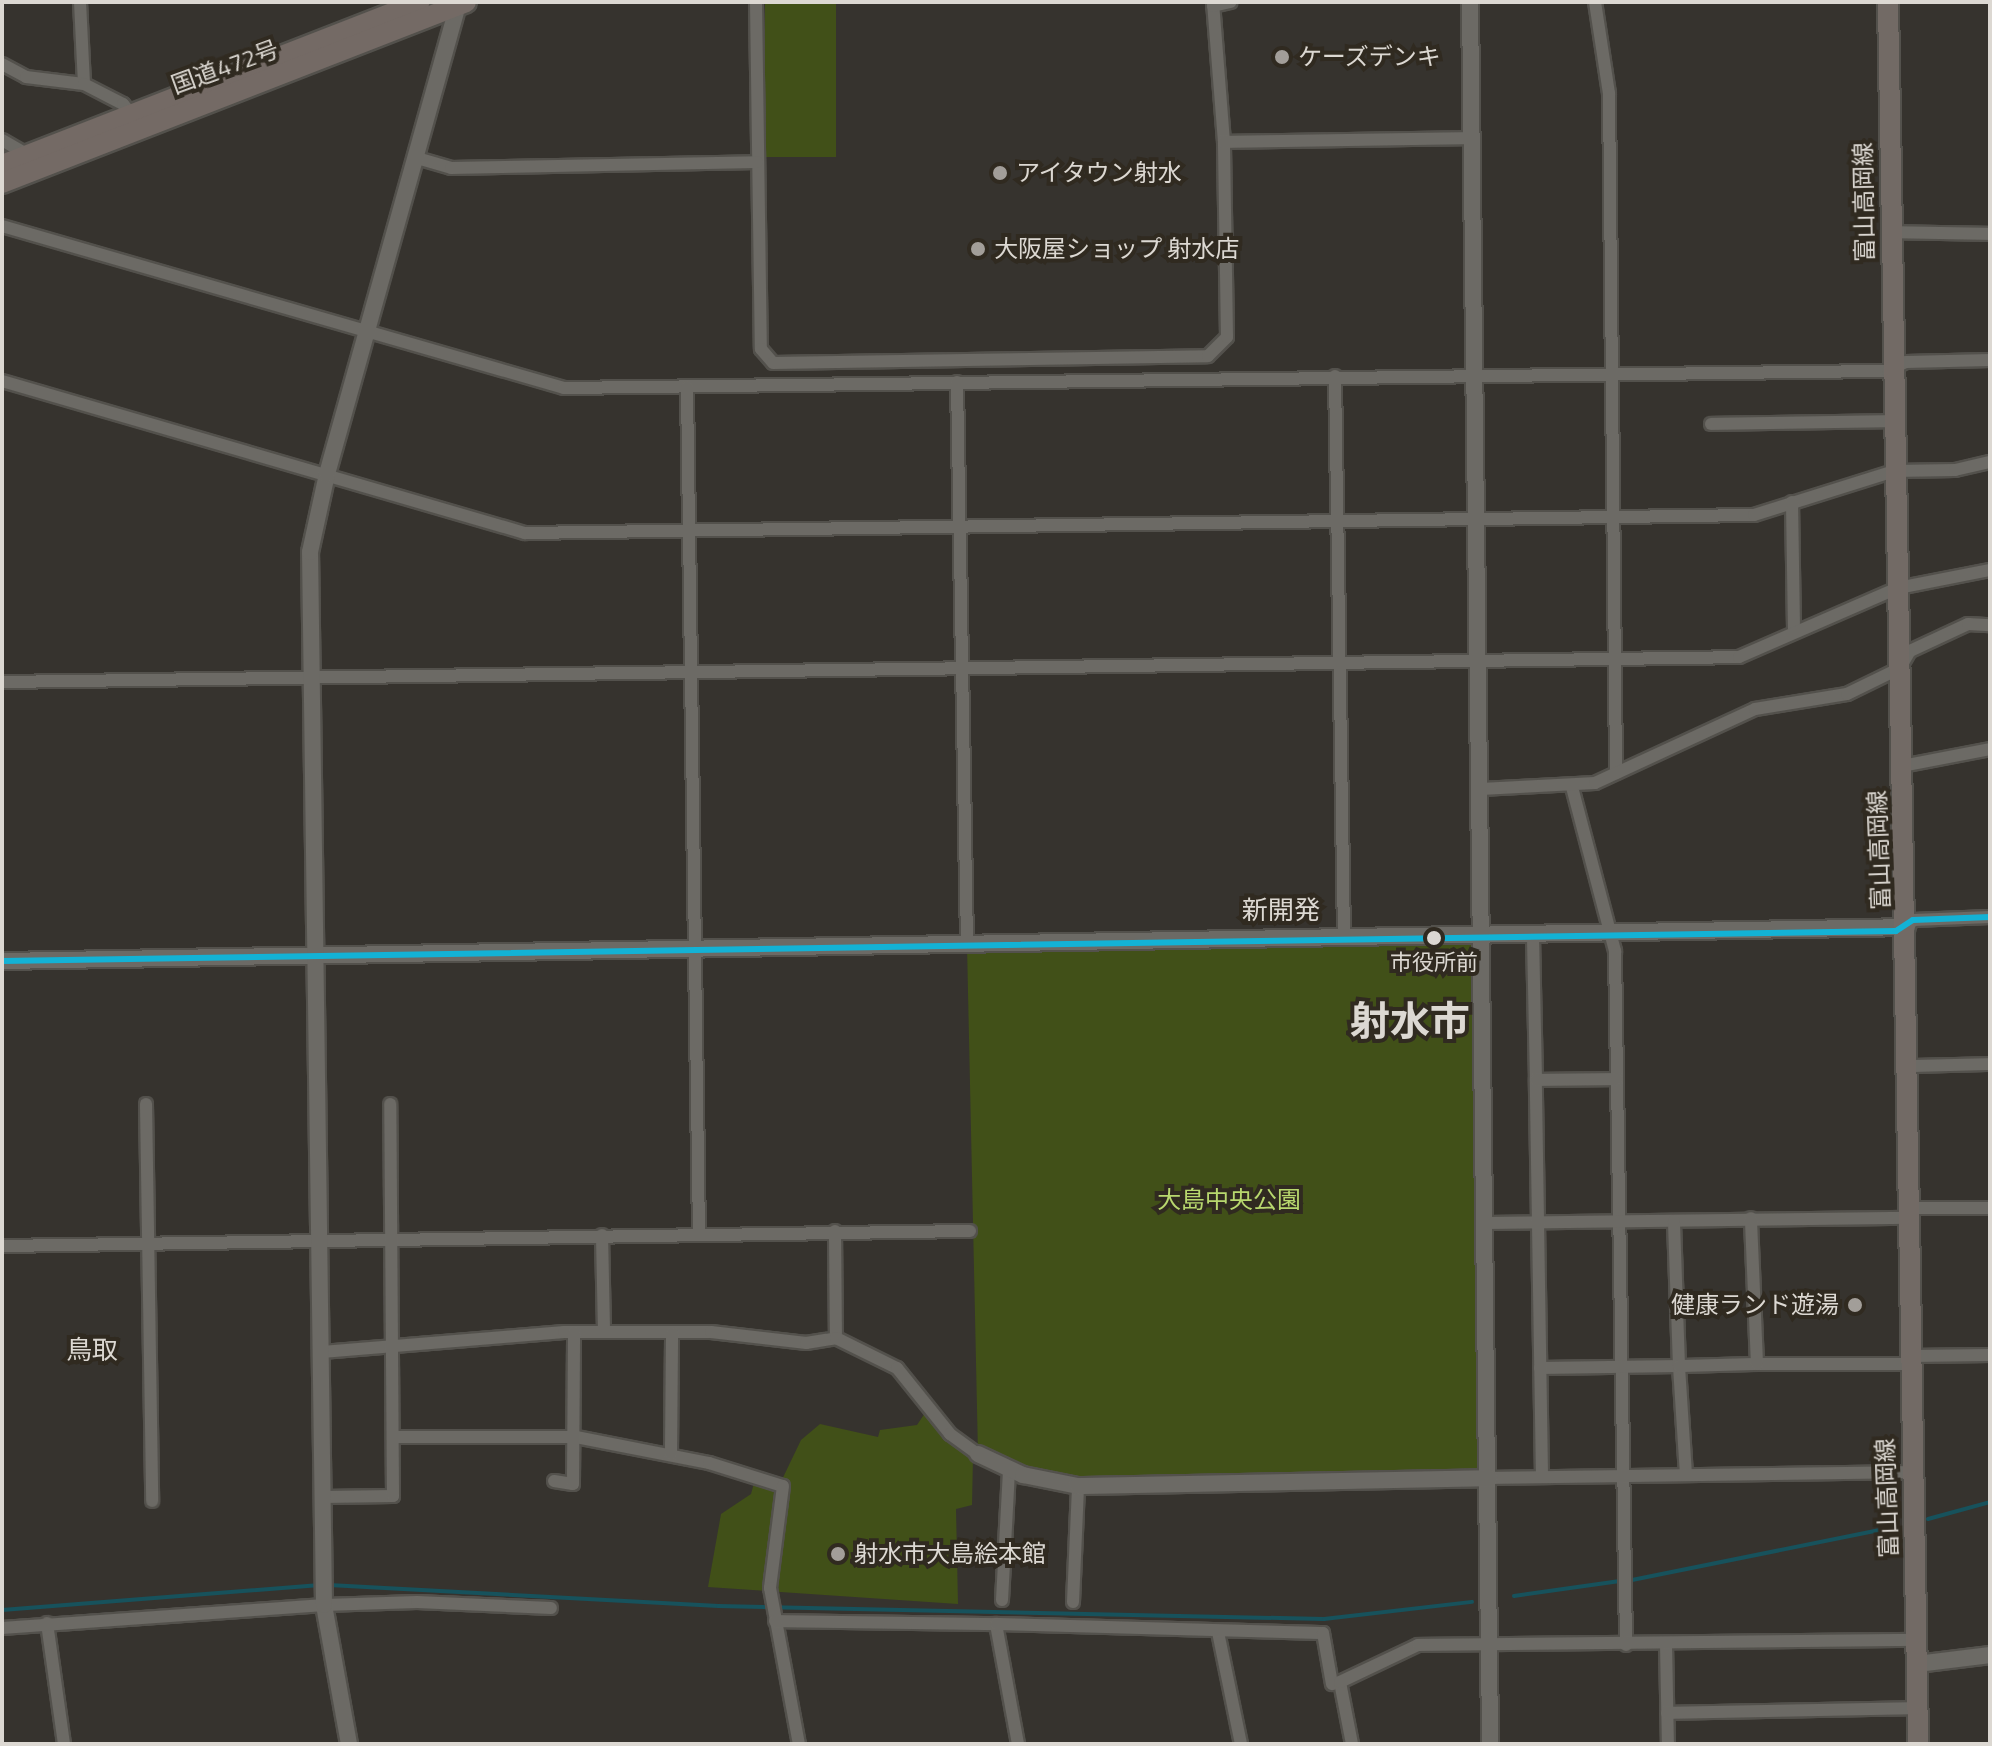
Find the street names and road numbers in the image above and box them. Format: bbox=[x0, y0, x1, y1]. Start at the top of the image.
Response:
street label: 国道472号 bbox=[167, 34, 283, 100]
street label: 富山高岡線 bbox=[1849, 142, 1879, 262]
street label: 富山高岡線 bbox=[1863, 790, 1895, 910]
street label: 富山高岡線 bbox=[1871, 1438, 1903, 1558]

